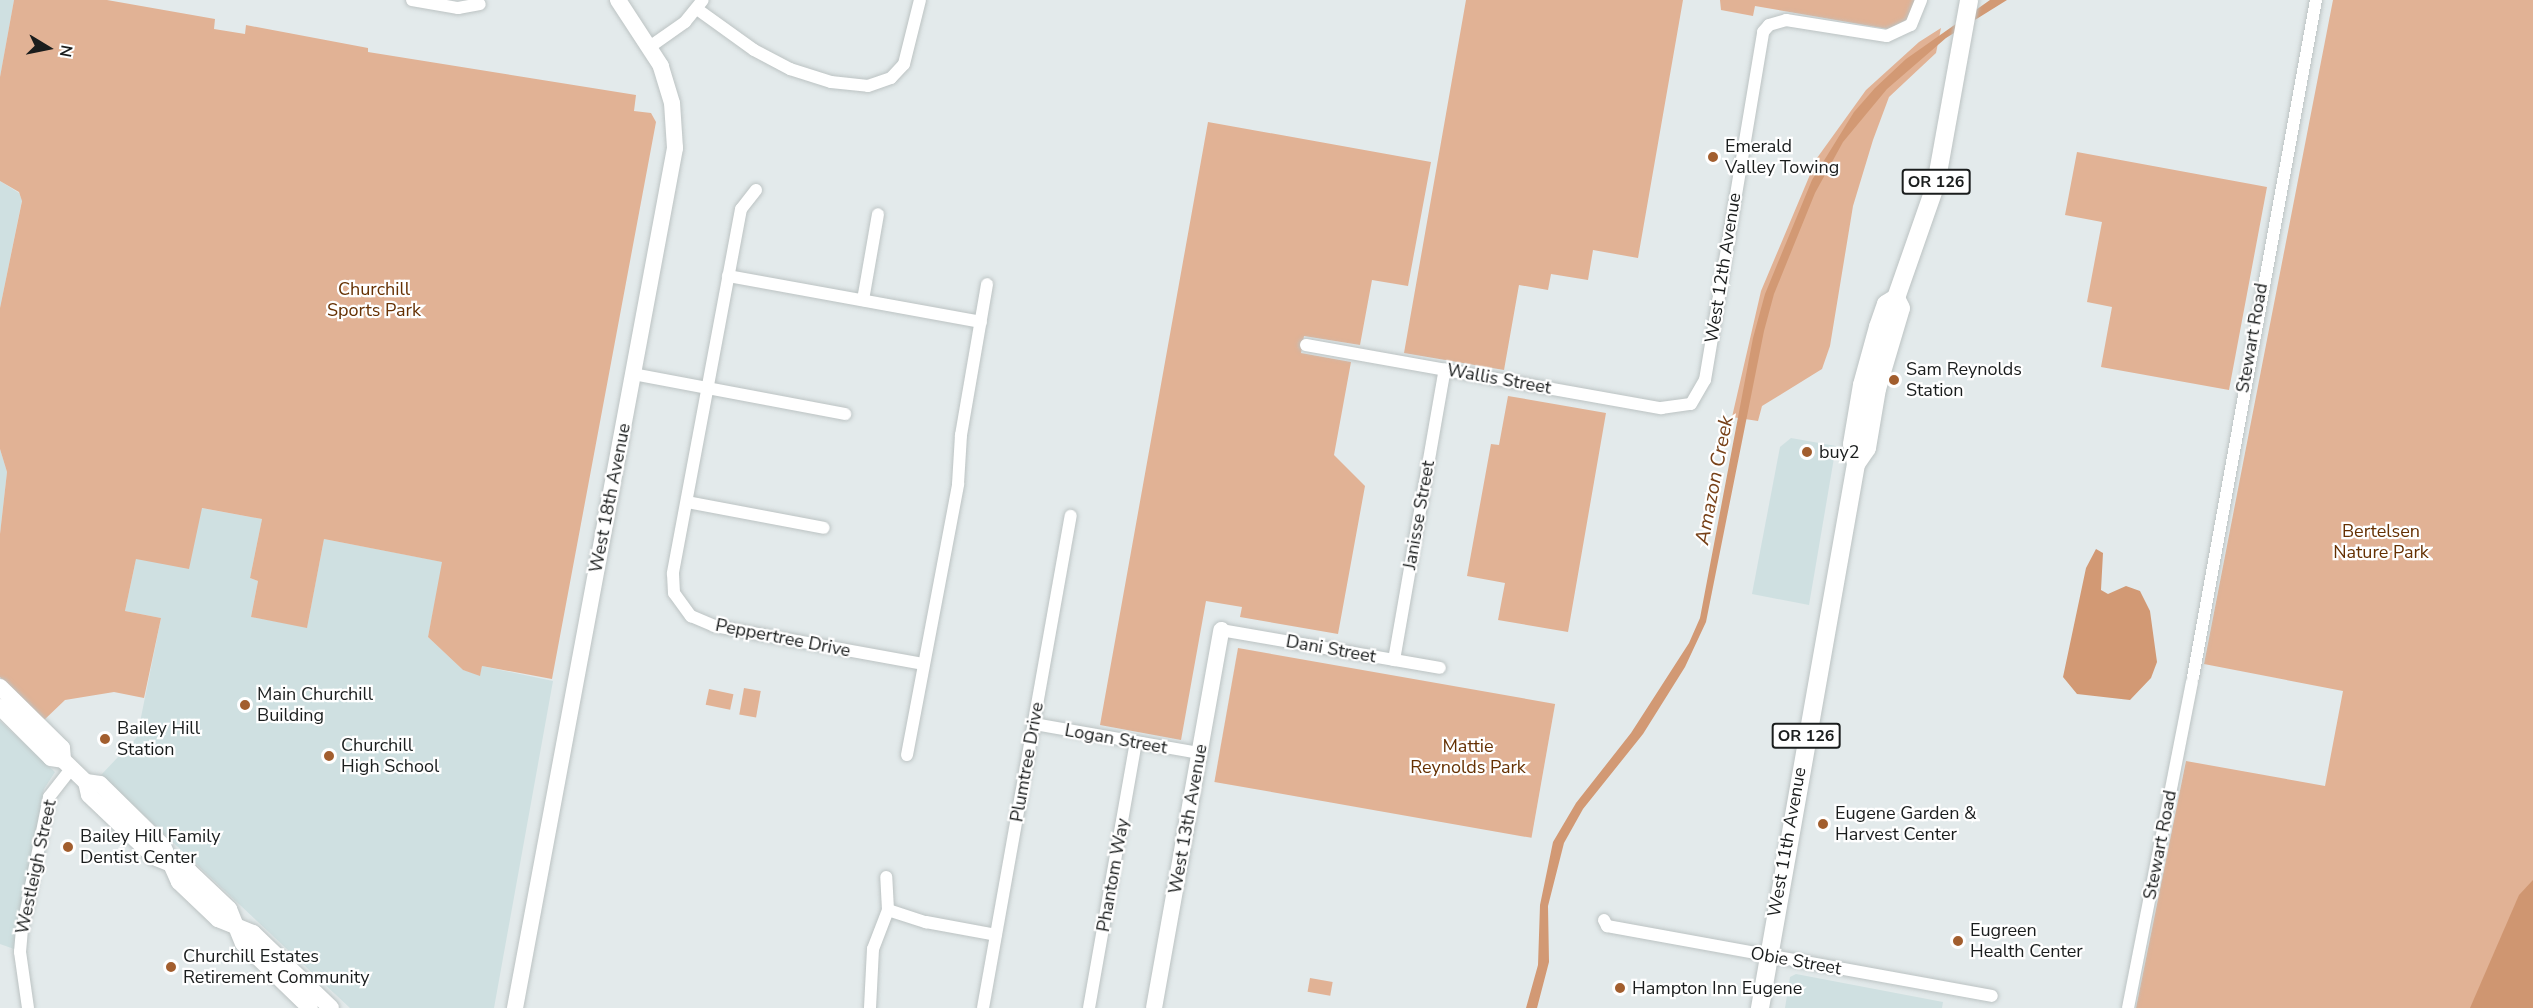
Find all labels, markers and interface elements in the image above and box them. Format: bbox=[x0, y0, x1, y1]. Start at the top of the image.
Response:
north arrow bbox=[18, 18, 78, 78]
text: N bbox=[54, 43, 78, 59]
place label: Emerald Valley Towing bbox=[1725, 136, 1839, 178]
marker: Emerald Valley Towing bbox=[1706, 150, 1720, 164]
road number: OR 126 bbox=[1902, 169, 1970, 195]
street label: West 12th Avenue bbox=[1700, 191, 1746, 345]
park label: Churchill Sports Park bbox=[327, 279, 421, 322]
street label: Stewart Road bbox=[2232, 282, 2272, 394]
street label: Wallis Street bbox=[1445, 359, 1553, 399]
place label: Sam Reynolds Station bbox=[1906, 359, 2022, 401]
marker: Sam Reynolds Station bbox=[1887, 373, 1901, 387]
water label: Amazon Creek bbox=[1690, 414, 1738, 546]
street label: West 18th Avenue bbox=[585, 421, 635, 575]
place label: buy2 bbox=[1819, 441, 1860, 463]
marker: buy2 bbox=[1800, 445, 1814, 459]
street label: Janisse Street bbox=[1399, 459, 1439, 571]
park label: Bertelsen Nature Park bbox=[2333, 521, 2429, 564]
street label: Peppertree Drive bbox=[714, 614, 852, 662]
street label: Dani Street bbox=[1284, 630, 1378, 668]
place label: Main Churchill Building bbox=[257, 684, 373, 726]
marker: Main Churchill Building bbox=[238, 698, 252, 712]
street label: Plumtree Drive bbox=[1006, 700, 1048, 824]
place label: Bailey Hill Station bbox=[117, 718, 200, 760]
street label: Logan Street bbox=[1063, 719, 1169, 759]
road number: OR 126 bbox=[1772, 723, 1840, 749]
marker: Bailey Hill Station bbox=[98, 732, 112, 746]
place label: Churchill High School bbox=[341, 735, 439, 777]
park label: Mattie Reynolds Park bbox=[1410, 736, 1526, 778]
street label: West 13th Avenue bbox=[1164, 742, 1212, 896]
marker: Churchill High School bbox=[322, 749, 336, 763]
street label: West 11th Avenue bbox=[1763, 765, 1811, 919]
street label: Stewart Road bbox=[2139, 788, 2181, 902]
street label: Westleigh Street bbox=[11, 798, 61, 936]
place label: Eugene Garden & Harvest Center bbox=[1835, 803, 1976, 846]
street label: Phantom Way bbox=[1092, 816, 1134, 934]
marker: Eugene Garden & Harvest Center bbox=[1816, 817, 1830, 831]
place label: Bailey Hill Family Dentist Center bbox=[80, 826, 221, 868]
marker: Bailey Hill Family Dentist Center bbox=[61, 840, 75, 854]
place label: Eugreen Health Center bbox=[1970, 920, 2083, 962]
marker: Eugreen Health Center bbox=[1951, 934, 1965, 948]
street label: Obie Street bbox=[1749, 942, 1843, 980]
place label: Churchill Estates Retirement Community bbox=[183, 946, 369, 988]
marker: Churchill Estates Retirement Community bbox=[164, 960, 178, 974]
place label: Hampton Inn Eugene bbox=[1632, 977, 1802, 999]
marker: Hampton Inn Eugene bbox=[1613, 981, 1627, 995]

